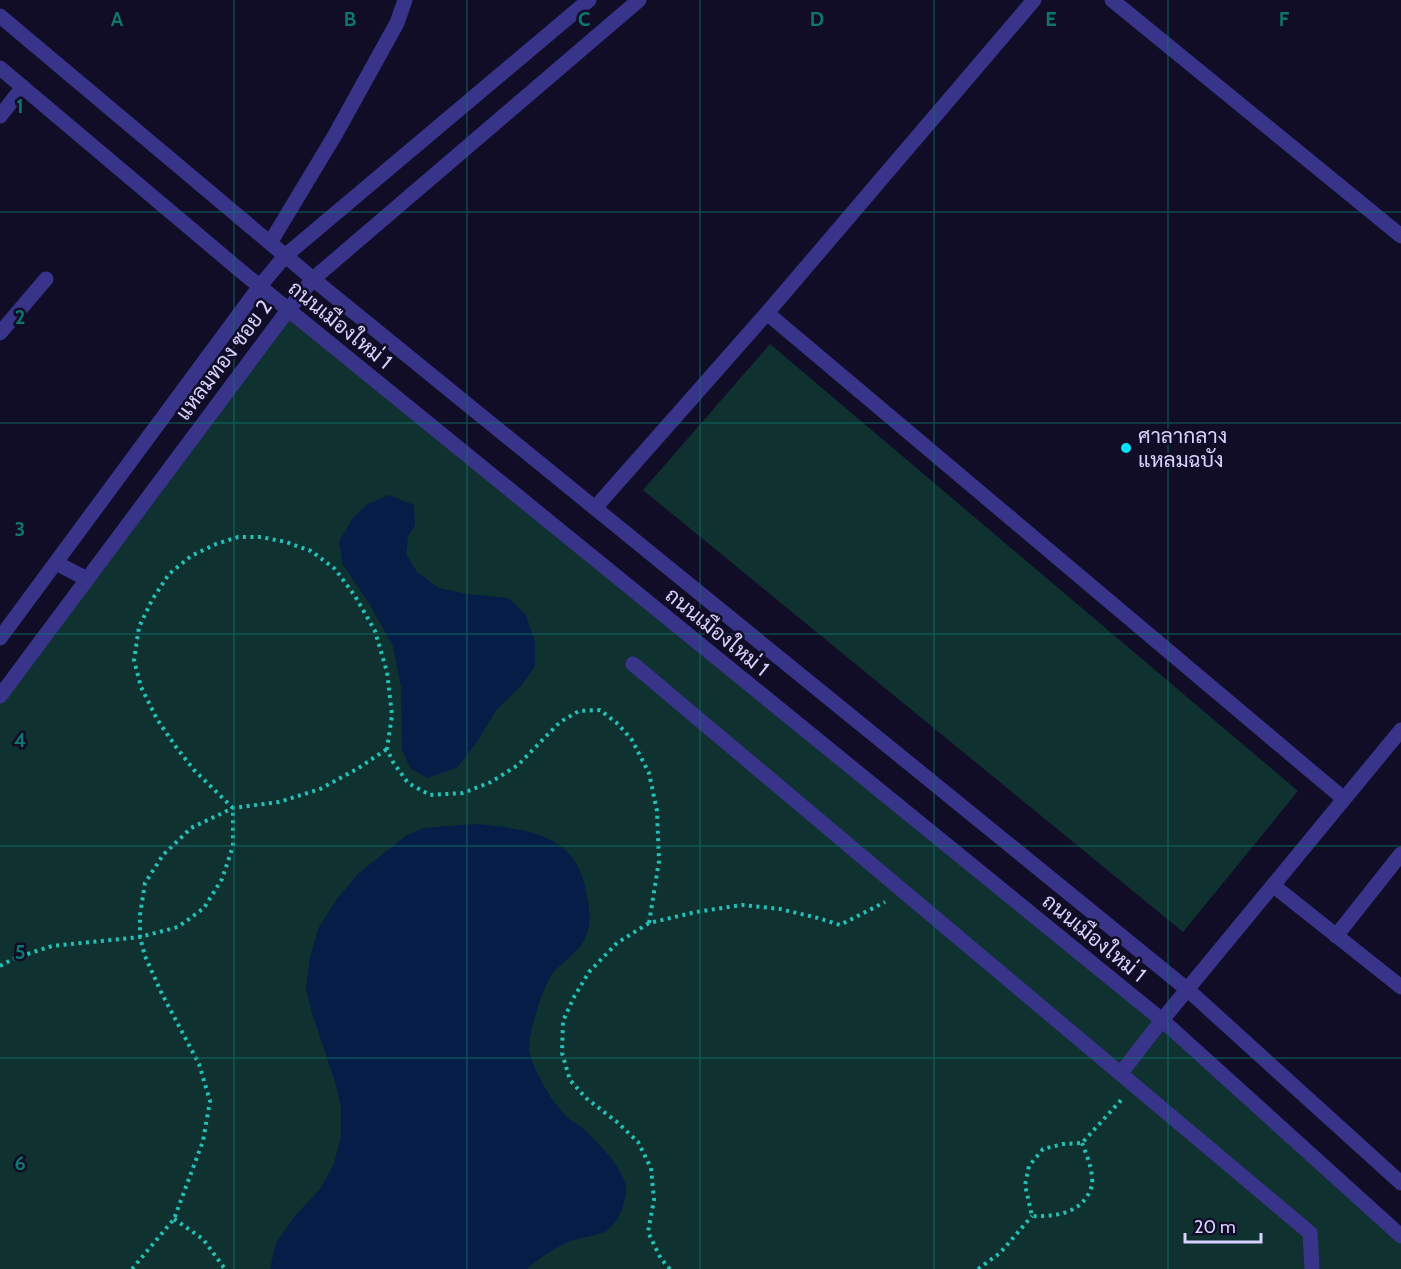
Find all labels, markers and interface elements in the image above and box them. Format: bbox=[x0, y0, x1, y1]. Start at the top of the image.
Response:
text: A bbox=[111, 7, 124, 31]
text: B bbox=[344, 7, 356, 31]
text: C bbox=[578, 7, 590, 31]
text: D bbox=[810, 7, 824, 31]
text: E bbox=[1045, 7, 1057, 31]
text: F bbox=[1279, 7, 1290, 31]
text: 1 bbox=[16, 94, 24, 118]
street label: ถนนเมืองใหม่ 1 bbox=[283, 274, 398, 374]
street label: แหลมทอง ซอย 2 bbox=[170, 295, 277, 425]
text: 2 bbox=[15, 305, 25, 329]
place label: ศาลากลาง แหลมฉบัง bbox=[1138, 423, 1227, 472]
marker: ศาลากลาง แหลมฉบัง bbox=[1119, 441, 1133, 455]
text: 3 bbox=[15, 517, 25, 541]
street label: ถนนเมืองใหม่ 1 bbox=[660, 581, 775, 681]
text: 4 bbox=[14, 728, 26, 752]
street label: ถนนเมืองใหม่ 1 bbox=[1037, 887, 1152, 987]
text: 5 bbox=[15, 940, 25, 964]
text: 6 bbox=[14, 1151, 26, 1175]
scale bar bbox=[1185, 1206, 1262, 1244]
text: 20 m bbox=[1194, 1216, 1236, 1238]

